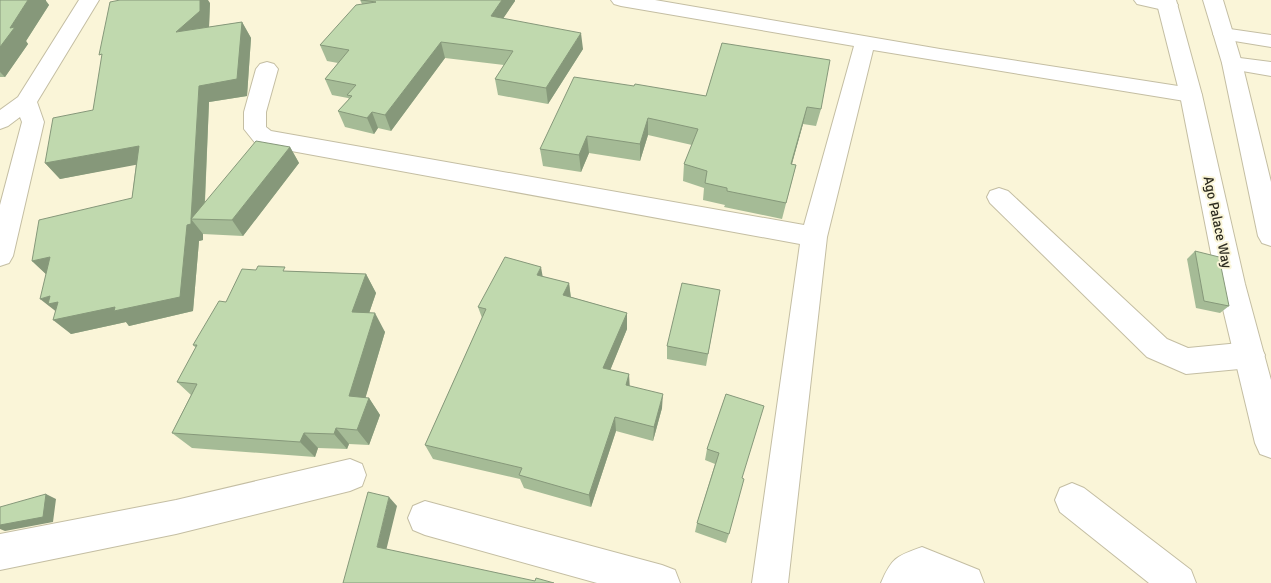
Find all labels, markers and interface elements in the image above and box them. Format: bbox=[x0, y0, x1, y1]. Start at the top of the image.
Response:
street label: Ago Palace Way bbox=[1199, 175, 1236, 270]

